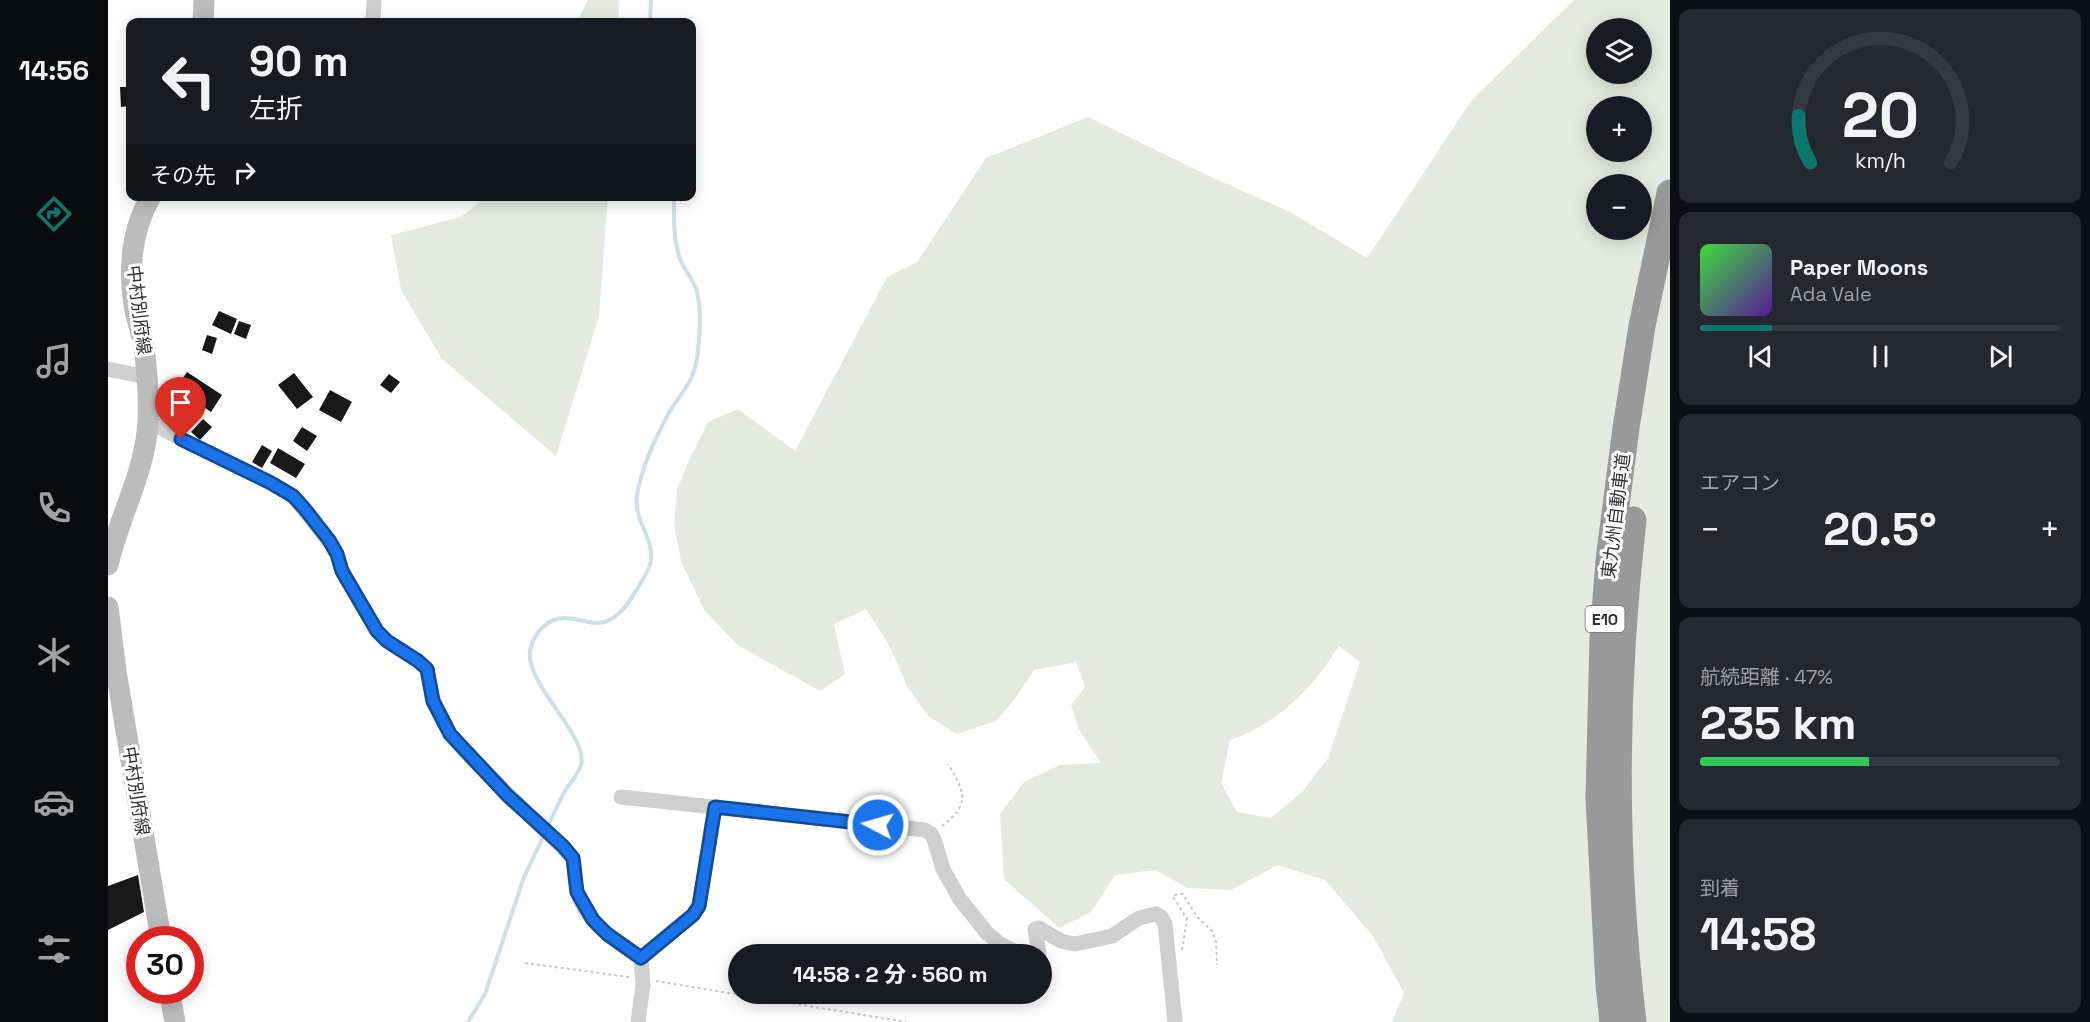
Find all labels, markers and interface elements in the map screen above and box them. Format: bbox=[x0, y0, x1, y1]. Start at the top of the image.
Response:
map controls bbox=[1586, 18, 1652, 240]
button: layers bbox=[1586, 18, 1652, 84]
text: 90 m bbox=[249, 35, 349, 88]
icon: left bbox=[150, 42, 228, 120]
text: 14:56 bbox=[19, 53, 89, 88]
text: 20 bbox=[1841, 76, 1919, 155]
text: 左折 bbox=[249, 91, 303, 126]
button: + bbox=[1586, 96, 1652, 162]
text: km/h bbox=[1854, 147, 1906, 174]
icon: right bbox=[228, 156, 261, 189]
text: その先 bbox=[150, 161, 216, 189]
button: − bbox=[1586, 174, 1652, 240]
icon: directions bbox=[33, 193, 75, 235]
text: Paper Moons bbox=[1790, 253, 1928, 281]
street label: 中村別府線 bbox=[123, 264, 156, 356]
text: Ada Vale bbox=[1790, 281, 1872, 307]
icon: music bbox=[33, 340, 75, 382]
icon: previous bbox=[1744, 340, 1777, 373]
icon: pause bbox=[1864, 340, 1897, 373]
icon: next bbox=[1984, 340, 2017, 373]
pin bbox=[155, 377, 206, 439]
icon: arrive bbox=[164, 386, 197, 419]
street label: 東九州自動車道 bbox=[1596, 452, 1635, 580]
text: エアコン bbox=[1700, 470, 1780, 496]
icon: phone bbox=[33, 487, 75, 529]
text: 20.5° bbox=[1823, 501, 1937, 558]
text: − bbox=[1700, 509, 1720, 551]
text: + bbox=[2040, 509, 2060, 551]
road number: E10 bbox=[1586, 606, 1624, 632]
icon: climate bbox=[33, 634, 75, 676]
text: 航続距離 · 47% bbox=[1700, 664, 1833, 690]
text: 235 km bbox=[1700, 695, 1856, 752]
street label: 中村別府線 bbox=[118, 745, 155, 837]
icon: car bbox=[33, 781, 75, 823]
position arrow bbox=[846, 793, 910, 857]
text: 到着 bbox=[1700, 875, 1740, 901]
text: 14:58 bbox=[1700, 906, 1816, 963]
speed limit sign: 30 bbox=[126, 926, 204, 1004]
icon: filters bbox=[33, 928, 75, 970]
text: 14:58 · 2 分 · 560 m bbox=[793, 960, 987, 988]

